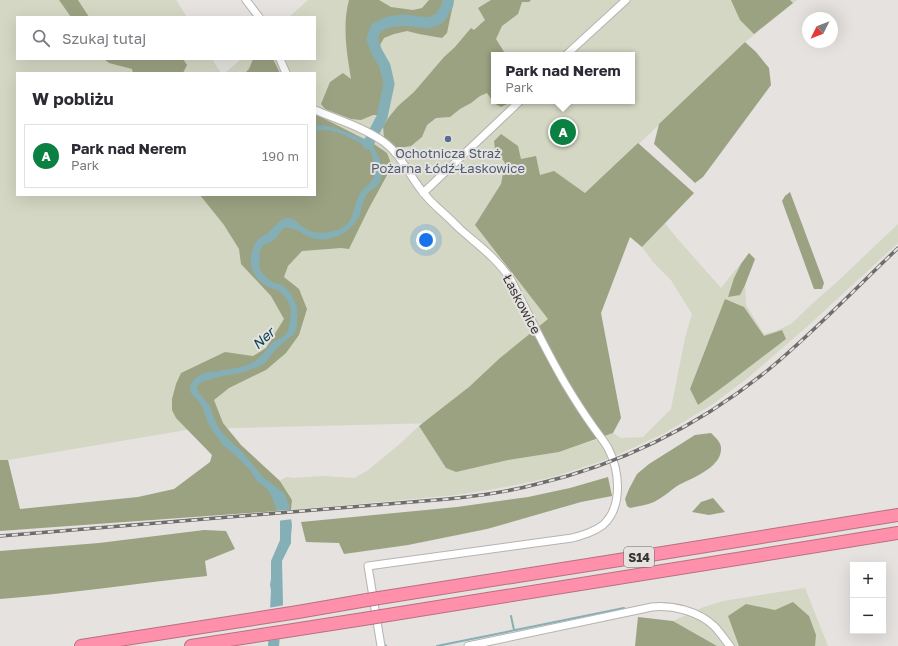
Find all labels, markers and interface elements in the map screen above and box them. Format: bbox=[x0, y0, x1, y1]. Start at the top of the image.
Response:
north arrow bbox=[802, 12, 838, 48]
search box bbox=[16, 16, 316, 60]
icon: search bbox=[30, 27, 52, 49]
text: Szukaj tutaj bbox=[62, 29, 146, 47]
popup bbox=[491, 52, 635, 104]
text: Park nad Nerem bbox=[505, 61, 621, 79]
text: Park bbox=[505, 79, 533, 95]
text: W pobliżu bbox=[32, 88, 114, 109]
pin: A bbox=[550, 117, 576, 147]
marker: Ochotnicza Straż Pożarna Łódź-Łaskowice bbox=[443, 134, 453, 144]
text: Park nad Nerem bbox=[71, 139, 186, 157]
place label: Ochotnicza Straż Pożarna Łódź-Łaskowice bbox=[371, 145, 525, 176]
text: A bbox=[41, 148, 51, 164]
text: 190 m bbox=[262, 148, 299, 164]
text: Park bbox=[71, 157, 99, 173]
your location bbox=[416, 230, 436, 250]
street label: Łaskowice bbox=[500, 271, 544, 337]
water label: Ner bbox=[248, 322, 280, 352]
road number: S14 bbox=[624, 547, 654, 567]
map controls bbox=[850, 562, 886, 634]
button: + bbox=[850, 562, 886, 598]
button: − bbox=[850, 598, 886, 634]

